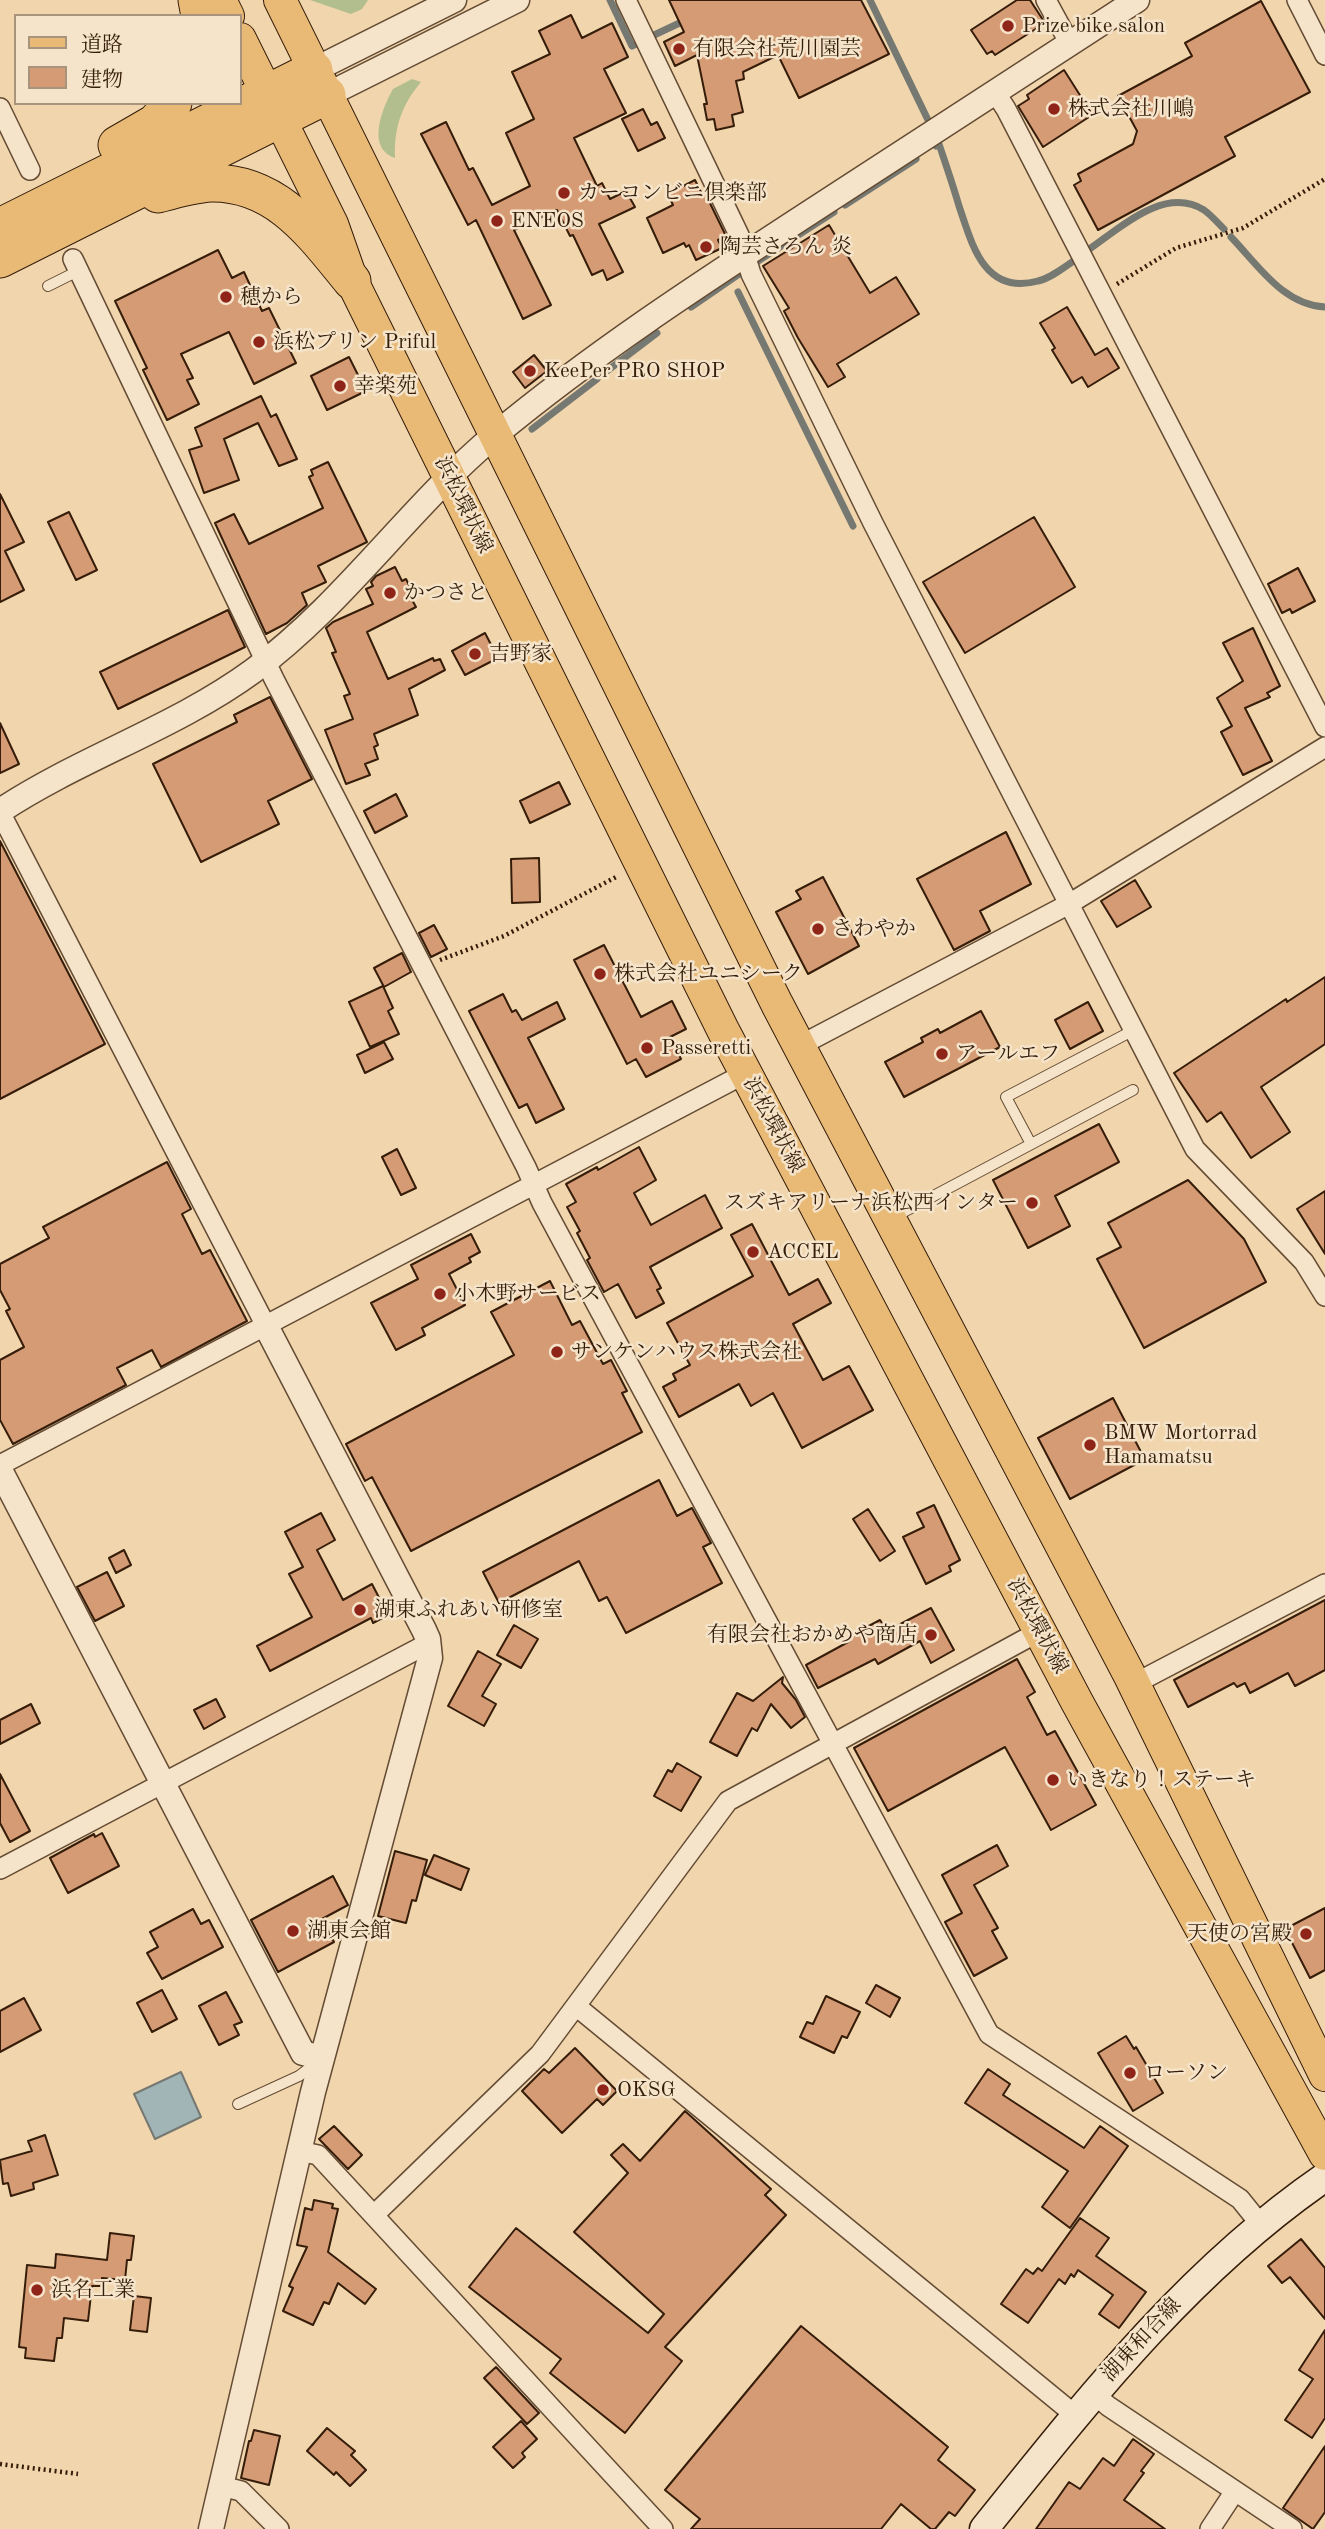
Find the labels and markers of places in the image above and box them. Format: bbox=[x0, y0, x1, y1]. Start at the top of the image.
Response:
place label: Prize bike salon bbox=[1022, 13, 1165, 39]
marker: Prize bike salon bbox=[1000, 18, 1016, 34]
place label: 有限会社荒川園芸 bbox=[693, 36, 861, 62]
marker: 有限会社荒川園芸 bbox=[671, 41, 687, 57]
place label: 株式会社川嶋 bbox=[1068, 96, 1194, 122]
marker: 株式会社川嶋 bbox=[1046, 101, 1062, 117]
place label: カーコンビニ倶楽部 bbox=[578, 180, 767, 206]
marker: カーコンビニ倶楽部 bbox=[556, 185, 572, 201]
place label: ENEOS bbox=[511, 208, 584, 234]
marker: ENEOS bbox=[489, 213, 505, 229]
place label: 陶芸さろん 炎 bbox=[720, 234, 852, 260]
marker: 陶芸さろん 炎 bbox=[698, 239, 714, 255]
place label: 穂から bbox=[240, 284, 303, 310]
marker: 穂から bbox=[218, 289, 234, 305]
place label: 浜松プリン Priful bbox=[273, 329, 436, 355]
marker: 浜松プリン Priful bbox=[251, 334, 267, 350]
place label: KeePer PRO SHOP bbox=[544, 358, 725, 384]
marker: KeePer PRO SHOP bbox=[522, 363, 538, 379]
place label: 幸楽苑 bbox=[354, 373, 417, 399]
marker: 幸楽苑 bbox=[332, 378, 348, 394]
place label: かつさと bbox=[404, 580, 488, 606]
marker: かつさと bbox=[382, 585, 398, 601]
place label: 吉野家 bbox=[489, 641, 552, 667]
marker: 吉野家 bbox=[467, 646, 483, 662]
place label: さわやか bbox=[832, 916, 916, 942]
marker: さわやか bbox=[810, 921, 826, 937]
place label: 株式会社ユニシーク bbox=[614, 961, 803, 987]
marker: 株式会社ユニシーク bbox=[592, 966, 608, 982]
place label: Passeretti bbox=[661, 1035, 751, 1061]
marker: Passeretti bbox=[639, 1040, 655, 1056]
place label: アールエフ bbox=[956, 1041, 1060, 1067]
marker: アールエフ bbox=[934, 1046, 950, 1062]
place label: スズキアリーナ浜松西インター bbox=[724, 1190, 1018, 1216]
marker: スズキアリーナ浜松西インター bbox=[1024, 1195, 1040, 1211]
place label: ACCEL bbox=[767, 1239, 839, 1265]
marker: ACCEL bbox=[745, 1244, 761, 1260]
place label: 小木野サービス bbox=[454, 1281, 601, 1307]
marker: 小木野サービス bbox=[432, 1286, 448, 1302]
place label: サンケンハウス株式会社 bbox=[571, 1339, 802, 1365]
marker: サンケンハウス株式会社 bbox=[549, 1344, 565, 1360]
place label: BMW Mortorrad Hamamatsu bbox=[1104, 1420, 1257, 1470]
marker: BMW Mortorrad Hamamatsu bbox=[1082, 1437, 1098, 1453]
place label: 湖東ふれあい研修室 bbox=[374, 1597, 563, 1623]
marker: 湖東ふれあい研修室 bbox=[352, 1602, 368, 1618]
place label: 有限会社おかめや商店 bbox=[707, 1622, 917, 1648]
marker: 有限会社おかめや商店 bbox=[923, 1627, 939, 1643]
place label: いきなり！ステーキ bbox=[1067, 1767, 1256, 1793]
marker: いきなり！ステーキ bbox=[1045, 1772, 1061, 1788]
place label: 湖東会館 bbox=[307, 1918, 391, 1944]
place label: 天使の宮殿 bbox=[1187, 1921, 1292, 1947]
marker: 湖東会館 bbox=[285, 1923, 301, 1939]
marker: 天使の宮殿 bbox=[1298, 1926, 1314, 1942]
place label: ローソン bbox=[1144, 2060, 1228, 2086]
marker: ローソン bbox=[1122, 2065, 1138, 2081]
place label: OKSG bbox=[617, 2077, 676, 2103]
marker: OKSG bbox=[595, 2082, 611, 2098]
place label: 浜名工業 bbox=[51, 2277, 135, 2303]
marker: 浜名工業 bbox=[29, 2282, 45, 2298]

